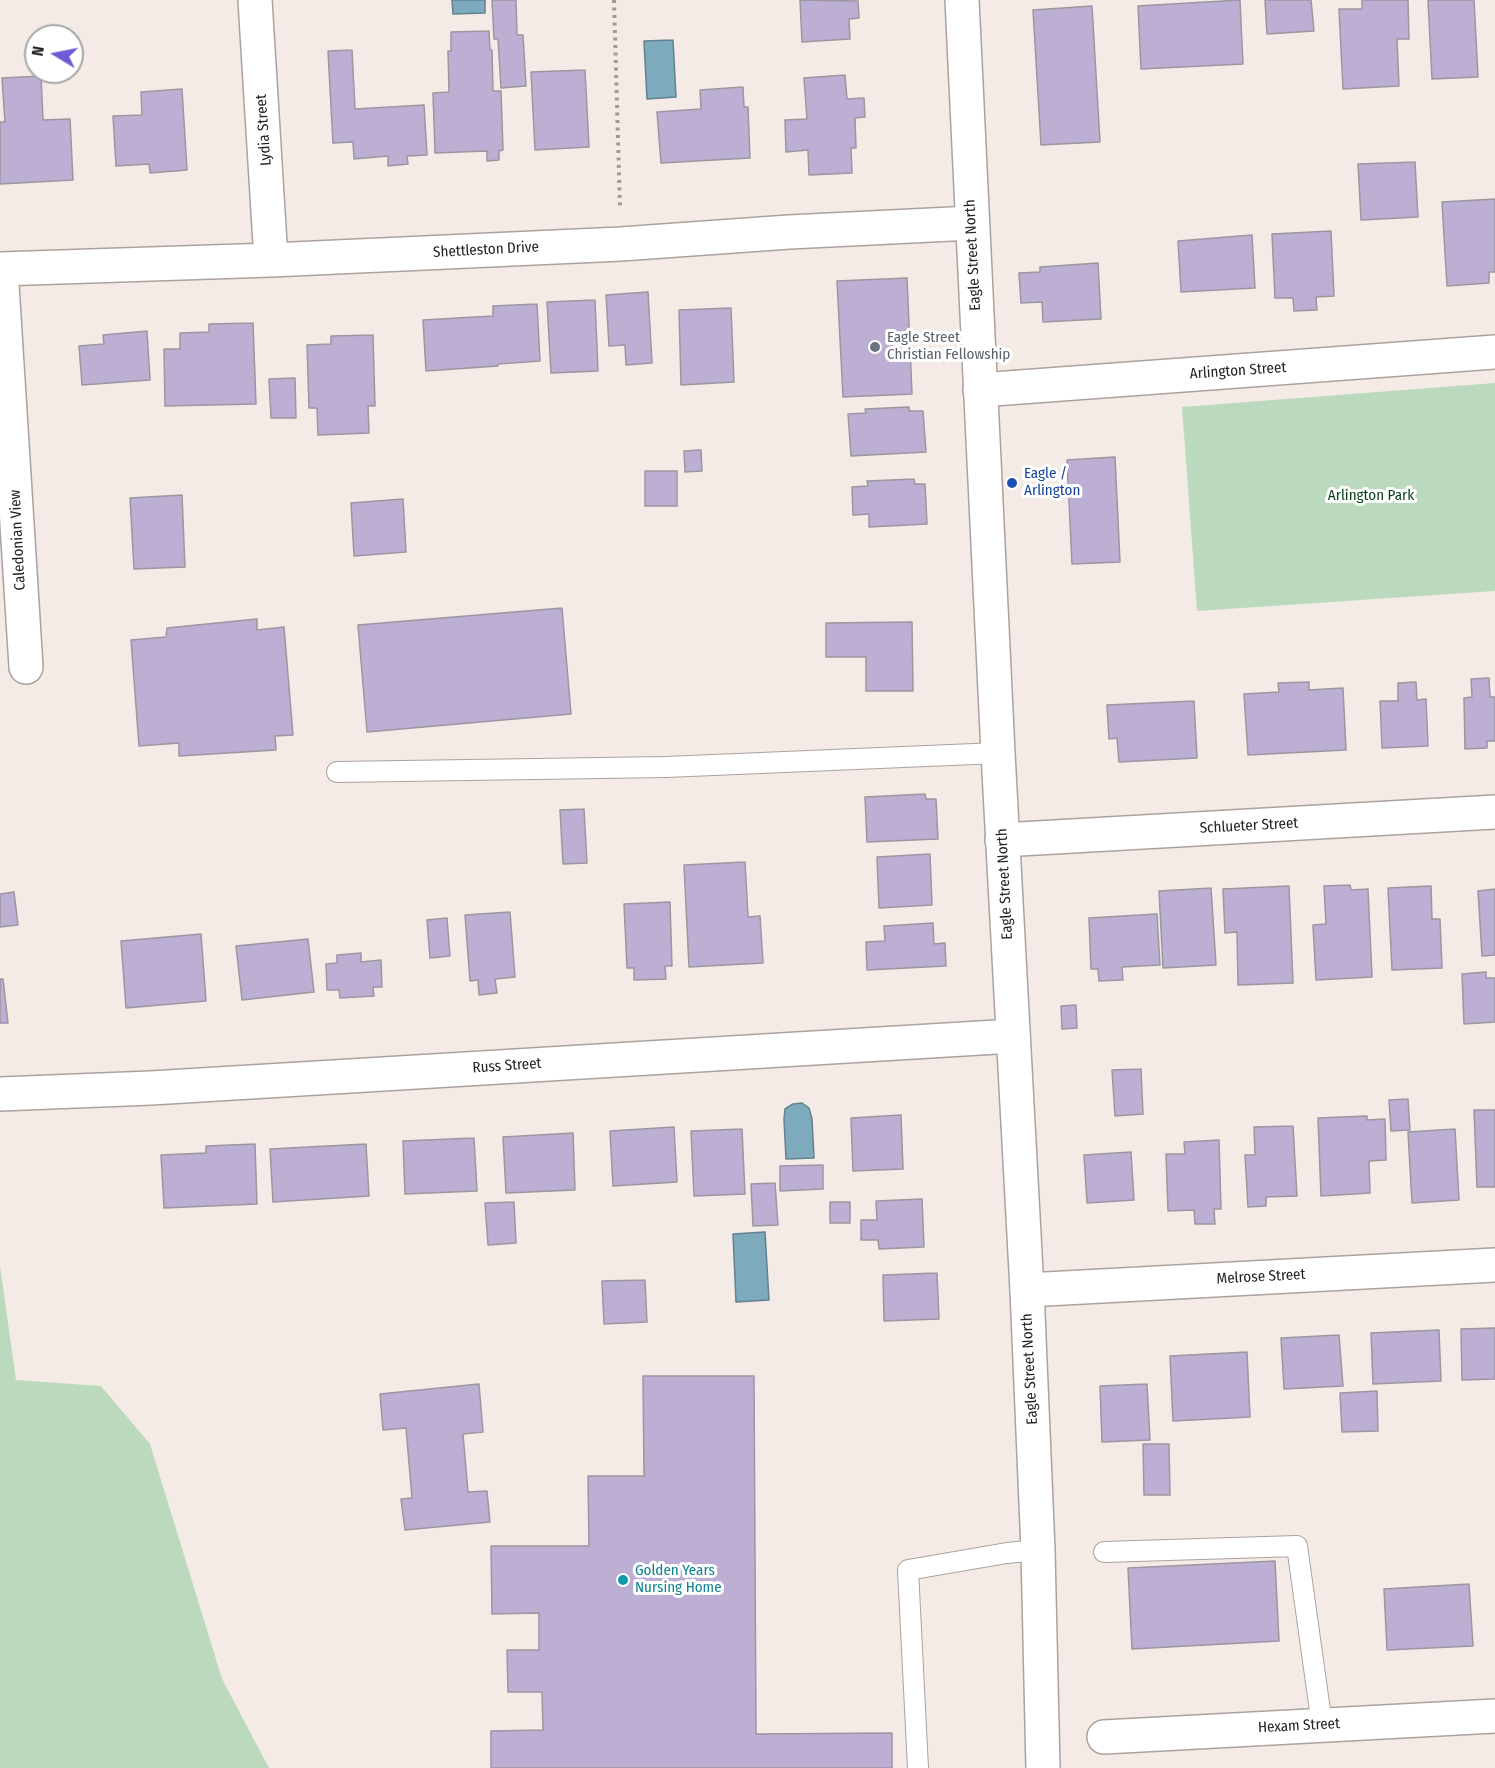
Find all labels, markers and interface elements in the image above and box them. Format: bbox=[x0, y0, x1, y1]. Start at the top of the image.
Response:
north arrow bbox=[24, 24, 84, 84]
text: N bbox=[28, 45, 48, 58]
street label: Lydia Street bbox=[253, 94, 275, 166]
street label: Eagle Street North bbox=[961, 199, 985, 311]
street label: Shettleston Drive bbox=[433, 238, 539, 262]
place label: Eagle Street Christian Fellowship bbox=[887, 329, 1010, 364]
marker: Eagle Street Christian Fellowship bbox=[868, 340, 882, 354]
street label: Arlington Street bbox=[1189, 359, 1287, 383]
place label: Eagle / Arlington bbox=[1024, 465, 1080, 500]
marker: Eagle / Arlington bbox=[1005, 476, 1019, 490]
park label: Arlington Park bbox=[1328, 487, 1414, 505]
street label: Caledonian View bbox=[6, 489, 30, 591]
street label: Schlueter Street bbox=[1199, 814, 1299, 838]
street label: Eagle Street North bbox=[993, 828, 1017, 940]
street label: Russ Street bbox=[472, 1055, 542, 1077]
street label: Melrose Street bbox=[1216, 1266, 1306, 1288]
street label: Eagle Street North bbox=[1018, 1313, 1042, 1425]
place label: Golden Years Nursing Home bbox=[635, 1562, 722, 1597]
marker: Golden Years Nursing Home bbox=[616, 1573, 630, 1587]
street label: Hexam Street bbox=[1258, 1715, 1340, 1737]

